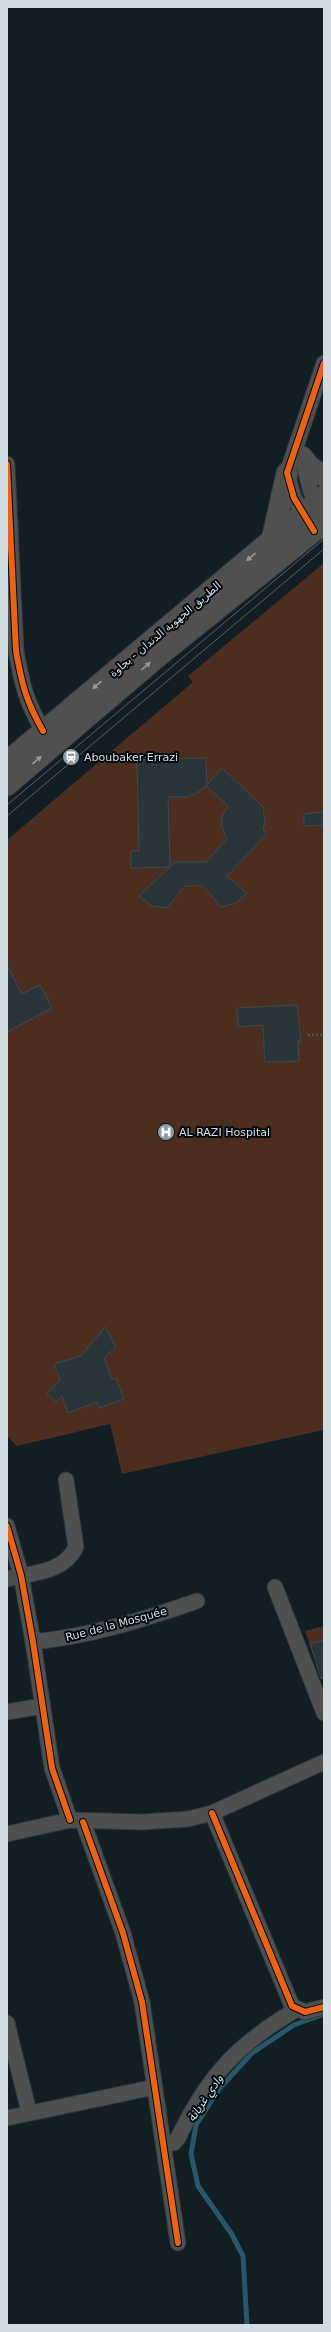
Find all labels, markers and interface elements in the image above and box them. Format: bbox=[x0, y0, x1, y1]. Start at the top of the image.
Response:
one-way arrow bbox=[246, 553, 256, 562]
street label: الطريق الجهوية الدندان - بجاوة bbox=[107, 579, 224, 681]
one-way arrow bbox=[141, 661, 151, 670]
one-way arrow bbox=[92, 681, 103, 690]
station icon: Aboubaker Errazi bbox=[61, 747, 81, 767]
place label: Aboubaker Errazi bbox=[84, 751, 178, 764]
one-way arrow bbox=[31, 755, 42, 764]
hospital icon: AL RAZI Hospital bbox=[156, 1122, 176, 1142]
place label: AL RAZI Hospital bbox=[179, 1126, 270, 1139]
street label: Rue de la Mosquée bbox=[64, 1605, 168, 1644]
water label: وادي غريانة bbox=[184, 2071, 228, 2126]

